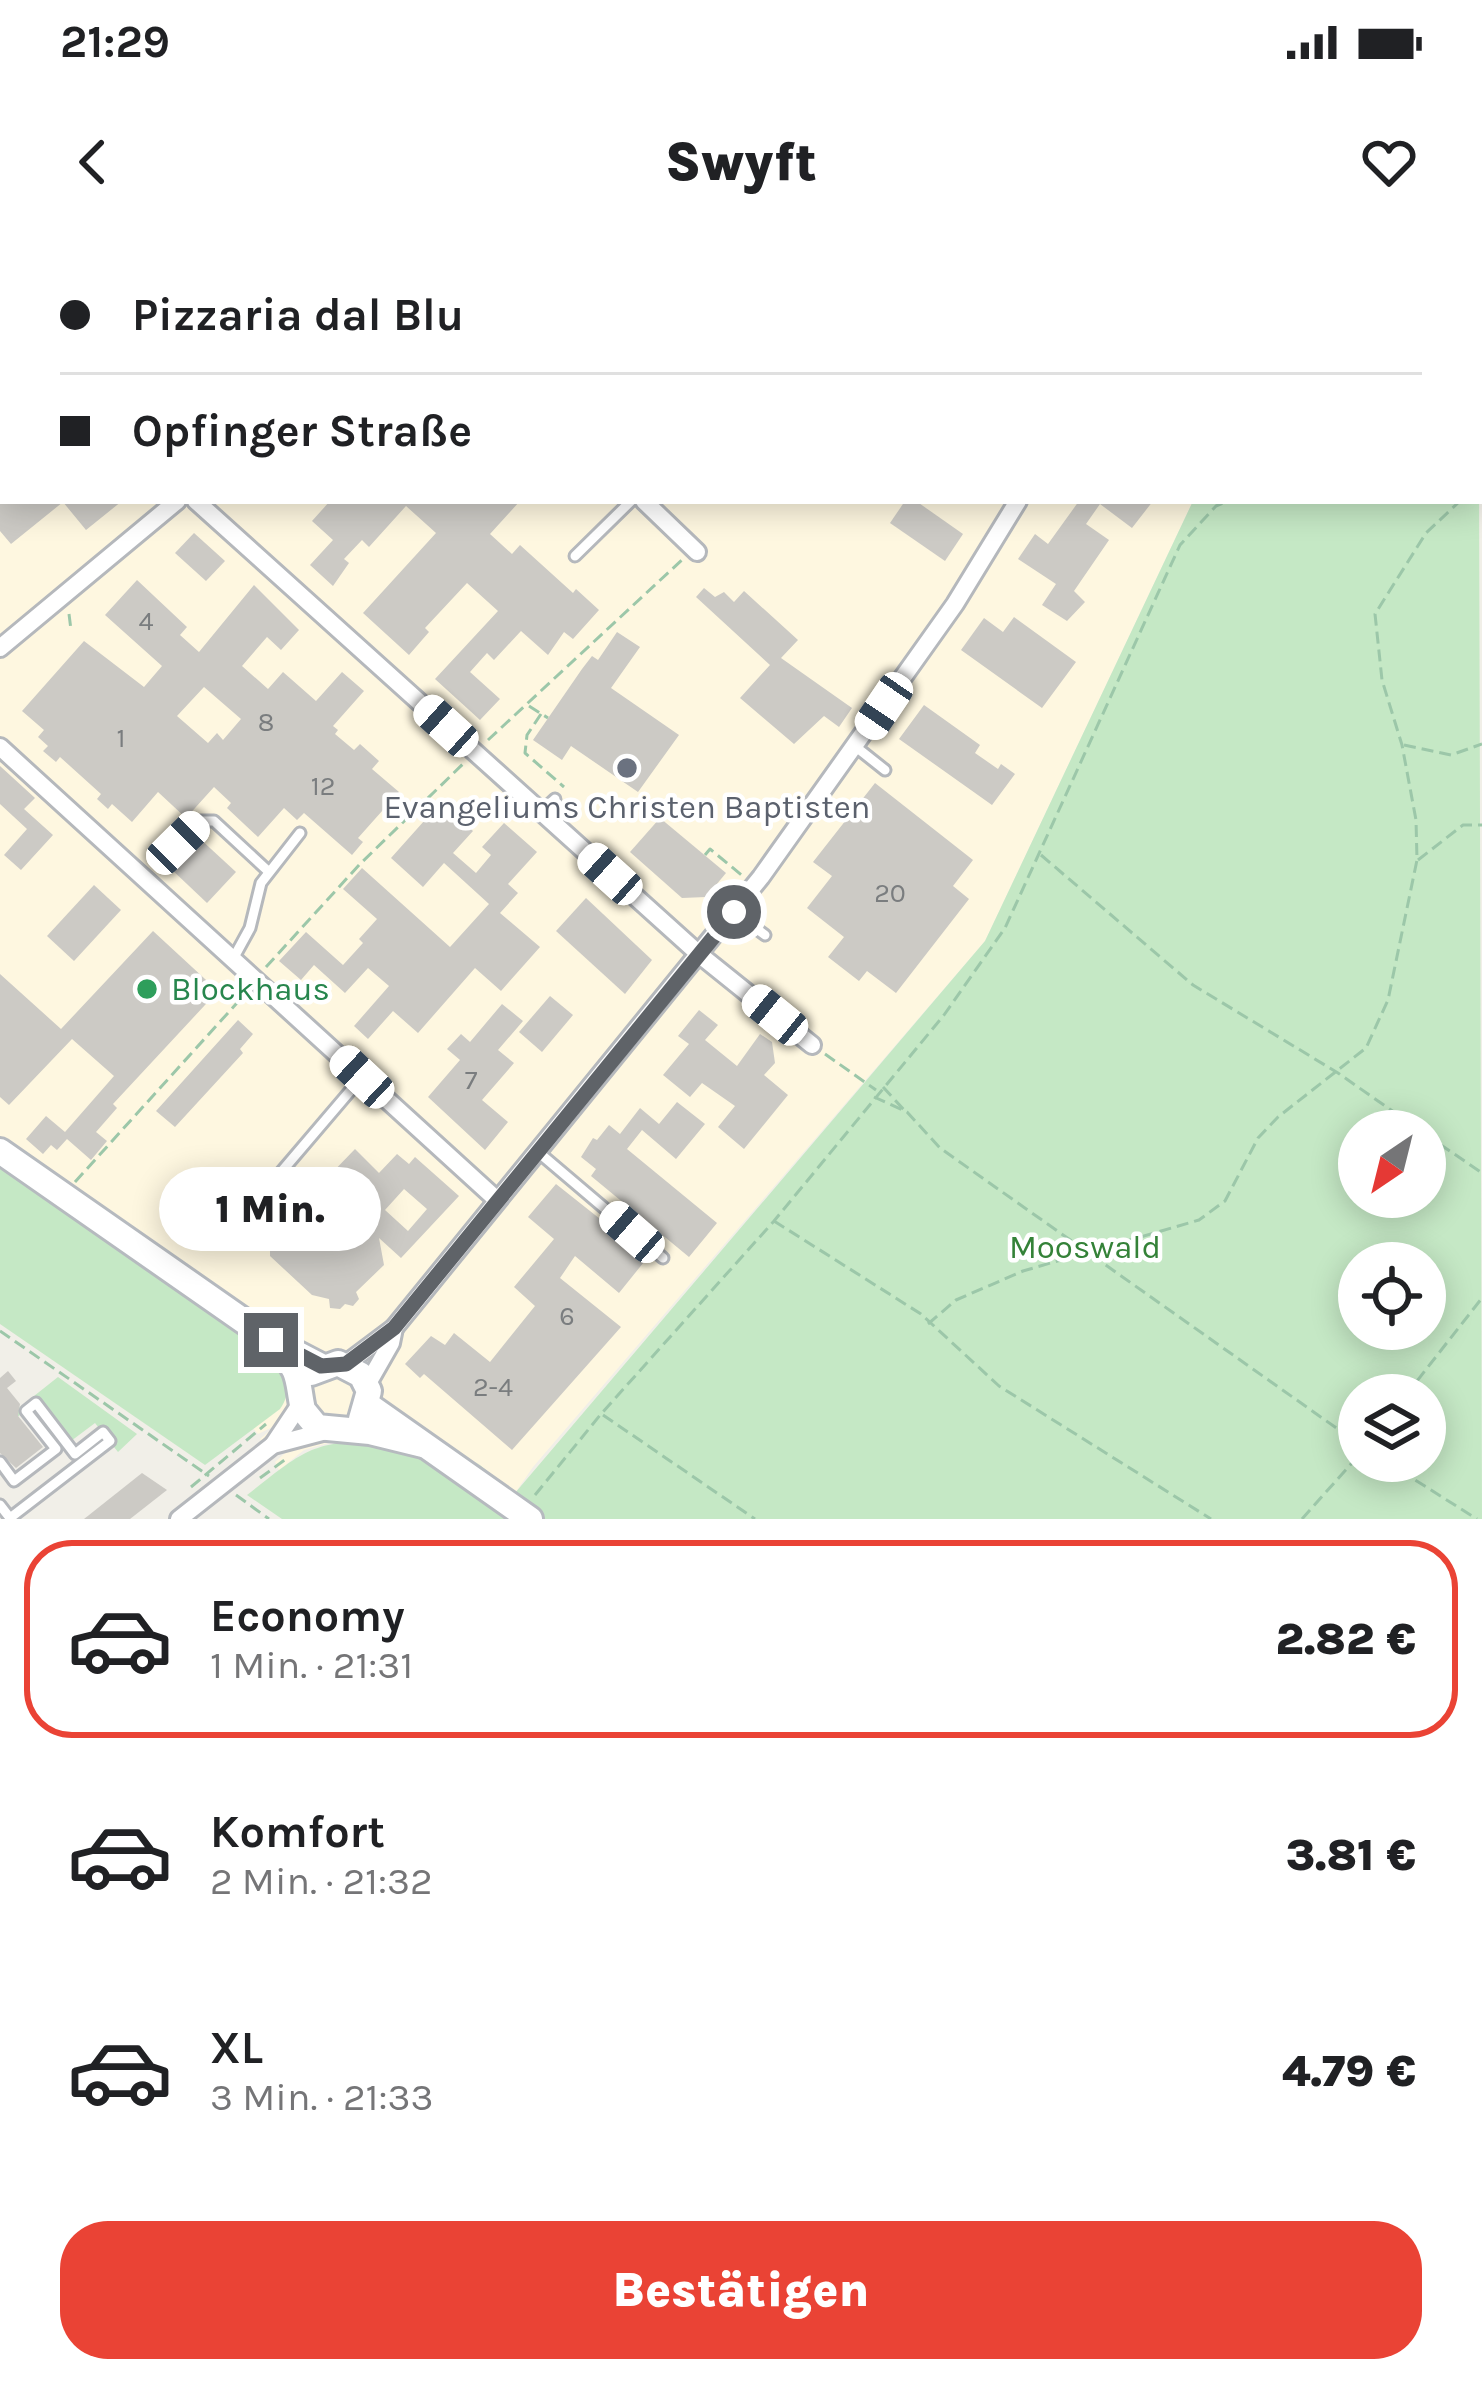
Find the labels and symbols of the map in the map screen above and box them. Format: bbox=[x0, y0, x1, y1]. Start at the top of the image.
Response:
house number: 4 bbox=[138, 605, 154, 637]
car bbox=[849, 666, 919, 746]
car bbox=[407, 689, 485, 763]
house number: 8 bbox=[258, 706, 274, 738]
house number: 1 bbox=[117, 722, 125, 754]
marker: Evangeliums Christen Baptisten bbox=[614, 755, 640, 781]
house number: 12 bbox=[311, 770, 335, 802]
place label: Evangeliums Christen Baptisten bbox=[383, 788, 871, 826]
car bbox=[140, 805, 216, 881]
car bbox=[571, 837, 649, 911]
house number: 20 bbox=[874, 877, 906, 909]
route start bbox=[707, 885, 761, 939]
place label: Blockhaus bbox=[171, 970, 330, 1008]
marker: Blockhaus bbox=[134, 976, 160, 1002]
car bbox=[736, 978, 814, 1052]
car bbox=[323, 1039, 401, 1115]
house number: 7 bbox=[465, 1064, 478, 1096]
north arrow bbox=[1338, 1110, 1446, 1218]
callout: 1 Min. bbox=[160, 1166, 382, 1250]
car bbox=[593, 1195, 671, 1269]
park label: Mooswald bbox=[1009, 1228, 1161, 1266]
house number: 6 bbox=[559, 1300, 575, 1332]
route end bbox=[244, 1313, 298, 1367]
house number: 2-4 bbox=[473, 1371, 513, 1403]

